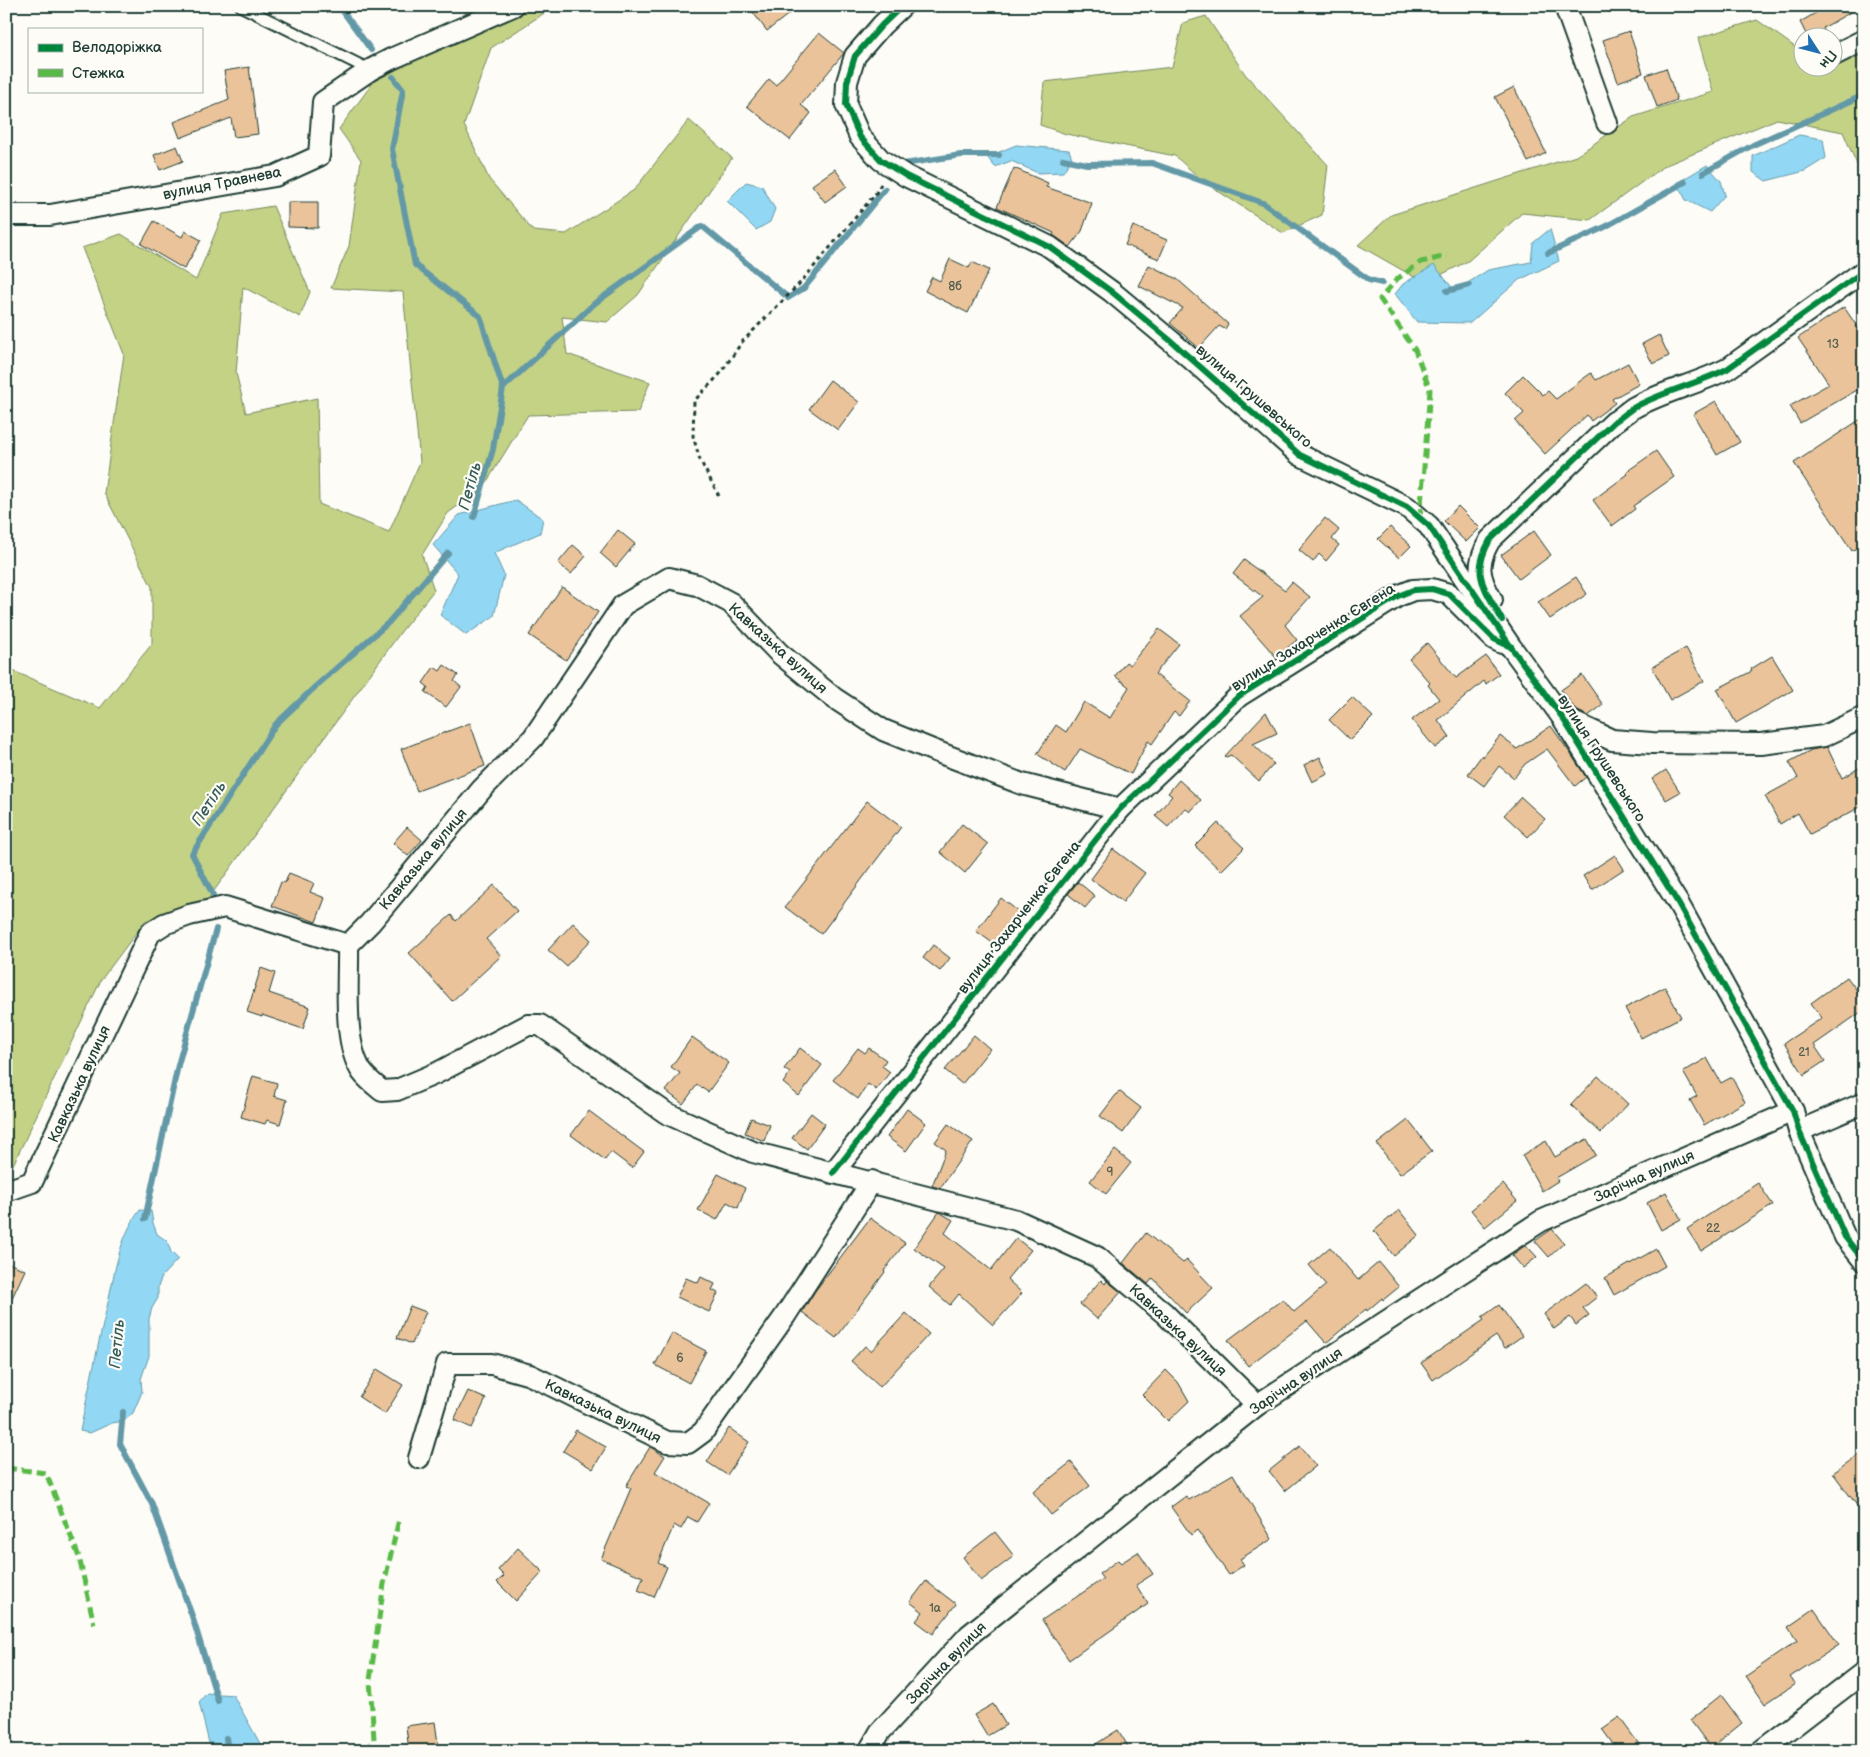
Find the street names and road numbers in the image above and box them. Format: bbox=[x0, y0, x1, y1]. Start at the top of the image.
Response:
street label: вулиця Травнева bbox=[161, 163, 283, 204]
street label: вулиця Грушевського bbox=[1192, 341, 1316, 452]
street label: вулиця Захарченка Євгена bbox=[1228, 579, 1399, 696]
street label: Кавказька вулиця bbox=[724, 599, 831, 698]
street label: вулиця Грушевського bbox=[1553, 691, 1650, 826]
street label: Кавказька вулиця bbox=[375, 805, 472, 914]
street label: вулиця Захарченка Євгена bbox=[954, 837, 1085, 998]
street label: Кавказька вулиця bbox=[44, 1023, 115, 1146]
street label: Зарічна вулиця bbox=[1591, 1146, 1697, 1207]
street label: Кавказька вулиця bbox=[1125, 1280, 1231, 1381]
street label: Зарічна вулиця bbox=[1246, 1343, 1346, 1419]
street label: Кавказька вулиця bbox=[542, 1375, 664, 1448]
street label: Зарічна вулиця bbox=[902, 1618, 991, 1709]

